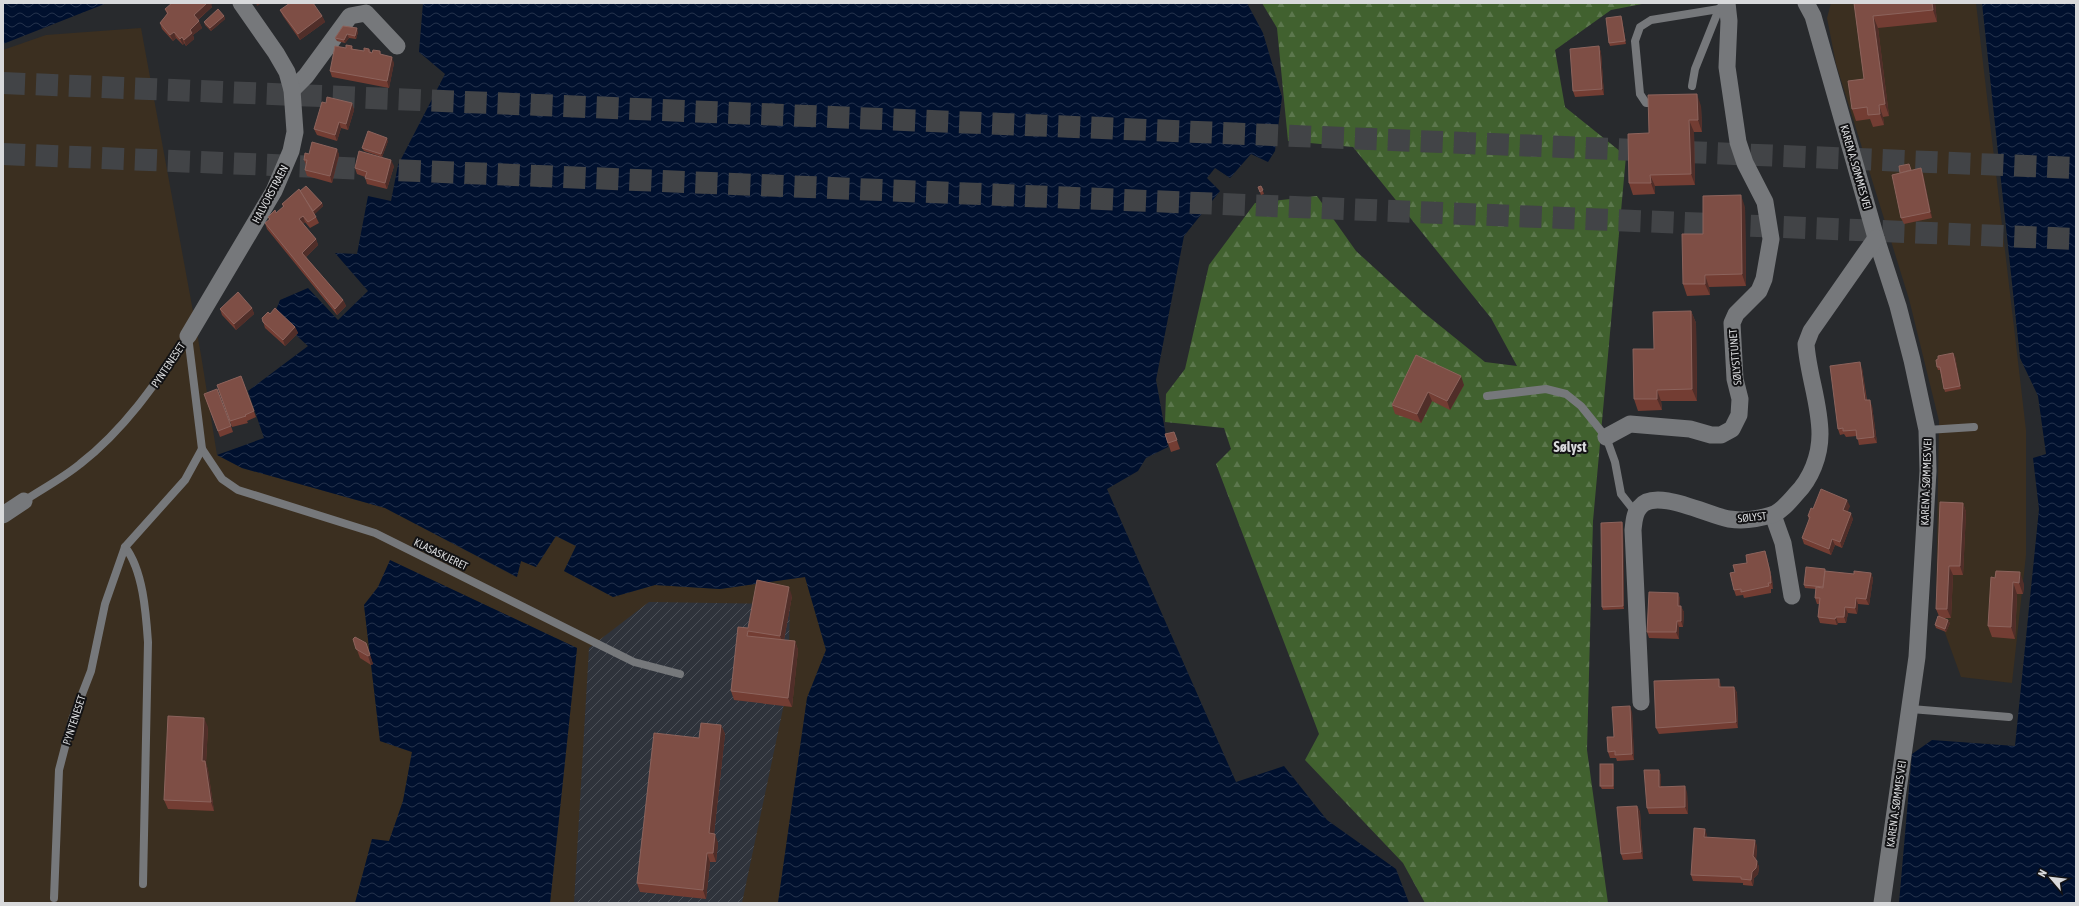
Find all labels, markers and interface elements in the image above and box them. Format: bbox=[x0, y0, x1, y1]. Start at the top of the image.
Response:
street label: KAREN A. SØMMES VEI bbox=[1838, 123, 1874, 211]
street label: HALVORSTRAEN bbox=[250, 163, 290, 225]
street label: SØLYSTTUNET bbox=[1727, 328, 1743, 386]
street label: PYNTENESET bbox=[149, 340, 187, 390]
district label: Sølyst bbox=[1554, 438, 1587, 455]
street label: KAREN A. SØMMES VEI bbox=[1918, 438, 1934, 526]
street label: SØLYST bbox=[1737, 510, 1767, 524]
street label: KLASASKJERET bbox=[412, 536, 470, 572]
street label: PYNTENESET bbox=[60, 693, 88, 746]
street label: KAREN A. SØMMES VEI bbox=[1884, 760, 1908, 848]
north arrow bbox=[2031, 858, 2071, 898]
text: N bbox=[2035, 868, 2049, 879]

